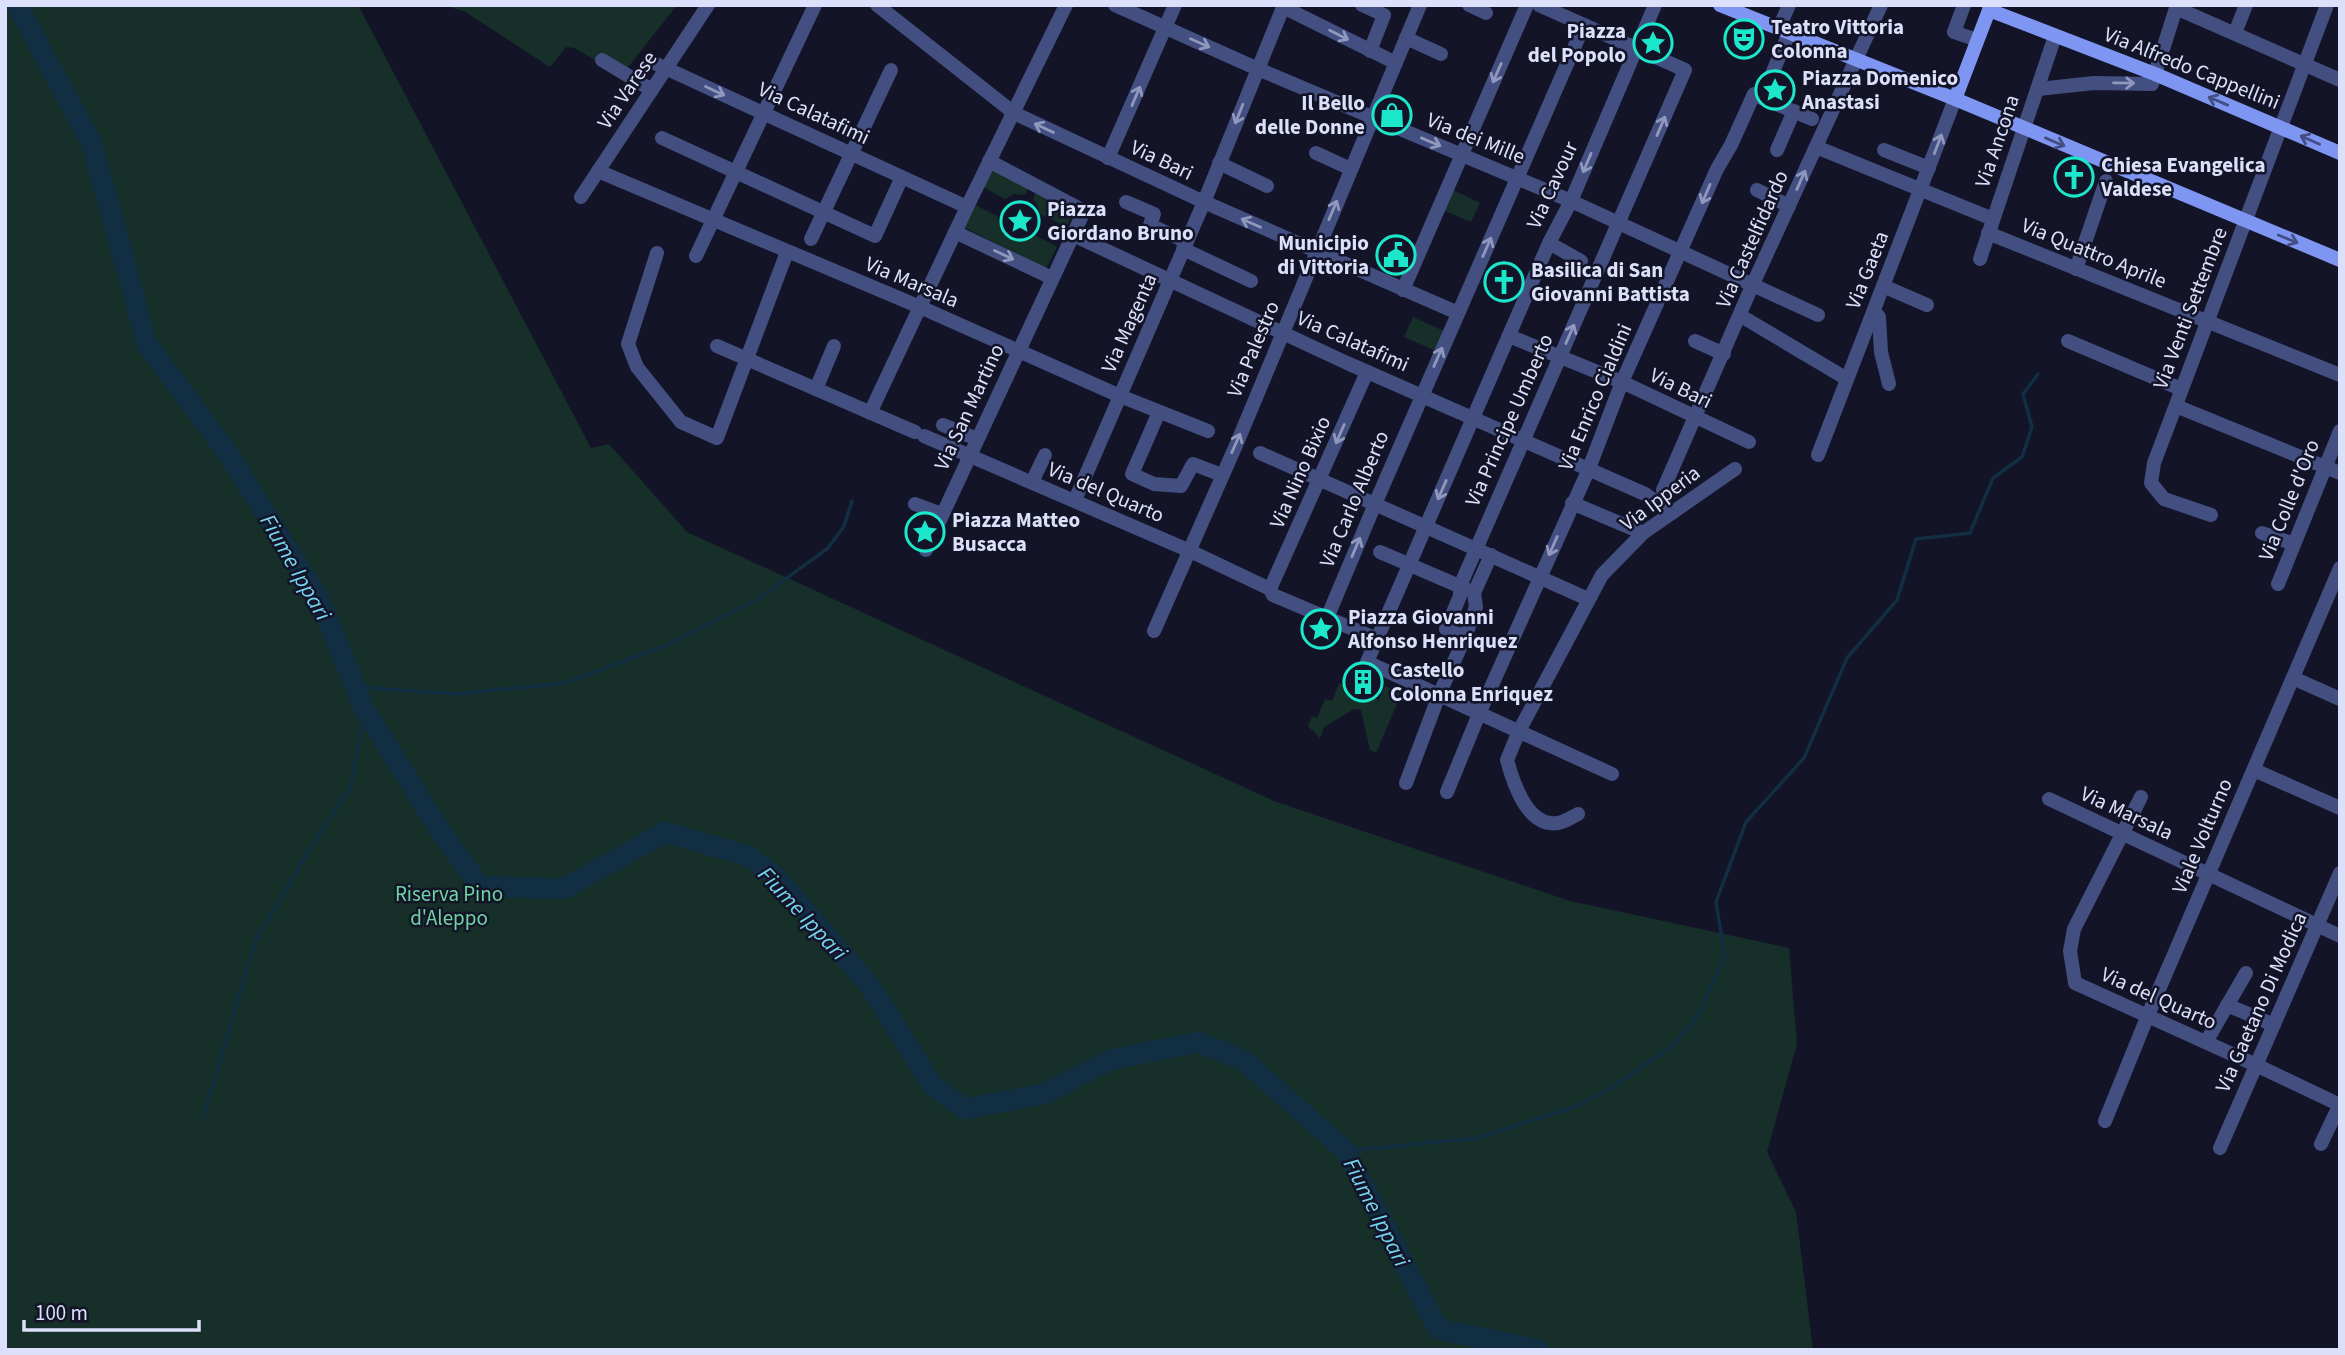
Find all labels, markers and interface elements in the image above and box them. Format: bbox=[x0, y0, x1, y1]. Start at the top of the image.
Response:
place label: Teatro Vittoria Colonna bbox=[1771, 12, 1904, 66]
place label: Piazza del Popolo bbox=[1528, 16, 1626, 70]
theatre icon: Teatro Vittoria Colonna bbox=[1723, 18, 1765, 60]
street label: Via Alfredo Cappellini bbox=[2100, 19, 2284, 117]
place icon: Piazza del Popolo bbox=[1632, 22, 1674, 64]
one-way arrow bbox=[1328, 29, 1349, 43]
one-way arrow bbox=[1189, 37, 1210, 50]
street label: Via Varese bbox=[590, 45, 664, 135]
one-way arrow bbox=[1490, 62, 1503, 83]
place label: Piazza Domenico Anastasi bbox=[1801, 63, 1958, 117]
place icon: Piazza Domenico Anastasi bbox=[1754, 69, 1796, 111]
street label: Via Calatafimi bbox=[753, 74, 875, 152]
one-way arrow bbox=[2113, 76, 2136, 90]
one-way arrow bbox=[704, 85, 725, 98]
one-way arrow bbox=[1130, 85, 1143, 107]
place label: Il Bello delle Donne bbox=[1255, 88, 1365, 142]
street label: Via Ancona bbox=[1967, 91, 2027, 191]
one-way arrow bbox=[2208, 93, 2229, 106]
shop icon: Il Bello delle Donne bbox=[1371, 94, 1413, 136]
one-way arrow bbox=[1232, 102, 1245, 124]
street label: Via dei Mille bbox=[1422, 105, 1530, 171]
one-way arrow bbox=[1655, 115, 1668, 137]
one-way arrow bbox=[1034, 121, 1056, 134]
street label: Via Bari bbox=[1126, 132, 1198, 188]
one-way arrow bbox=[2300, 133, 2322, 146]
one-way arrow bbox=[1932, 134, 1945, 156]
one-way arrow bbox=[1420, 136, 1442, 149]
street label: Via Cavour bbox=[1519, 136, 1586, 234]
one-way arrow bbox=[2044, 137, 2065, 150]
place label: Chiesa Evangelica Valdese bbox=[2100, 150, 2266, 204]
one-way arrow bbox=[1580, 152, 1593, 173]
church icon: Chiesa Evangelica Valdese bbox=[2053, 156, 2095, 198]
street label: Via Castelfidardo bbox=[1708, 165, 1796, 313]
one-way arrow bbox=[1795, 169, 1808, 191]
one-way arrow bbox=[1699, 183, 1712, 205]
place label: Piazza Giordano Bruno bbox=[1047, 194, 1194, 248]
place icon: Piazza Giordano Bruno bbox=[999, 200, 1041, 242]
one-way arrow bbox=[1327, 200, 1340, 222]
street label: Via Quattro Aprile bbox=[2017, 210, 2171, 296]
one-way arrow bbox=[1241, 216, 1262, 229]
street label: Via Venti Settembre bbox=[2145, 223, 2235, 393]
street label: Via Gaeta bbox=[1838, 226, 1896, 314]
place label: Municipio di Vittoria bbox=[1277, 228, 1369, 282]
one-way arrow bbox=[2277, 233, 2298, 246]
public building icon: Municipio di Vittoria bbox=[1375, 234, 1417, 276]
one-way arrow bbox=[1481, 237, 1494, 258]
street label: Via Marsala bbox=[861, 249, 963, 315]
one-way arrow bbox=[993, 249, 1014, 262]
place label: Basilica di San Giovanni Battista bbox=[1531, 255, 1690, 309]
church icon: Basilica di San Giovanni Battista bbox=[1483, 261, 1525, 303]
street label: Via Magenta bbox=[1094, 268, 1164, 378]
street label: Via Palestro bbox=[1219, 296, 1287, 402]
street label: Via Calatafimi bbox=[1292, 303, 1414, 379]
street label: Via Enrico Cialdini bbox=[1551, 319, 1639, 475]
one-way arrow bbox=[1564, 324, 1577, 345]
street label: Via Principe Umberto bbox=[1457, 329, 1561, 511]
street label: Via San Martino bbox=[927, 339, 1011, 475]
one-way arrow bbox=[1433, 347, 1446, 368]
street label: Via Bari bbox=[1645, 360, 1717, 416]
street label: Via Nino Bixio bbox=[1262, 411, 1338, 533]
one-way arrow bbox=[1333, 423, 1346, 444]
street label: Via Carlo Alberto bbox=[1312, 426, 1396, 572]
one-way arrow bbox=[1230, 433, 1243, 454]
street label: Via Colle d'Oro bbox=[2251, 435, 2327, 565]
street label: Via del Quarto bbox=[1043, 454, 1169, 530]
street label: Via Ipperia bbox=[1614, 458, 1706, 538]
one-way arrow bbox=[1435, 479, 1448, 500]
place label: Piazza Matteo Busacca bbox=[952, 505, 1080, 559]
water label: Fiume Ippari bbox=[252, 508, 340, 627]
place icon: Piazza Matteo Busacca bbox=[904, 511, 946, 553]
one-way arrow bbox=[1546, 535, 1559, 556]
one-way arrow bbox=[1351, 537, 1364, 559]
place label: Piazza Giovanni Alfonso Henriquez bbox=[1347, 602, 1518, 656]
place icon: Piazza Giovanni Alfonso Henriquez bbox=[1300, 608, 1342, 650]
place label: Castello Colonna Enriquez bbox=[1390, 655, 1553, 709]
building icon: Castello Colonna Enriquez bbox=[1342, 661, 1384, 703]
street label: Viale Volturno bbox=[2164, 774, 2240, 898]
street label: Via Marsala bbox=[2076, 778, 2178, 848]
water label: Fiume Ippari bbox=[750, 859, 855, 968]
park label: Riserva Pino d'Aleppo bbox=[395, 879, 503, 933]
street label: Via Gaetano Di Modica bbox=[2208, 907, 2314, 1097]
street label: Via del Quarto bbox=[2096, 959, 2222, 1037]
water label: Fiume Ippari bbox=[1335, 1152, 1418, 1273]
scale bar bbox=[24, 1288, 200, 1332]
text: 100 m bbox=[35, 1298, 88, 1328]

